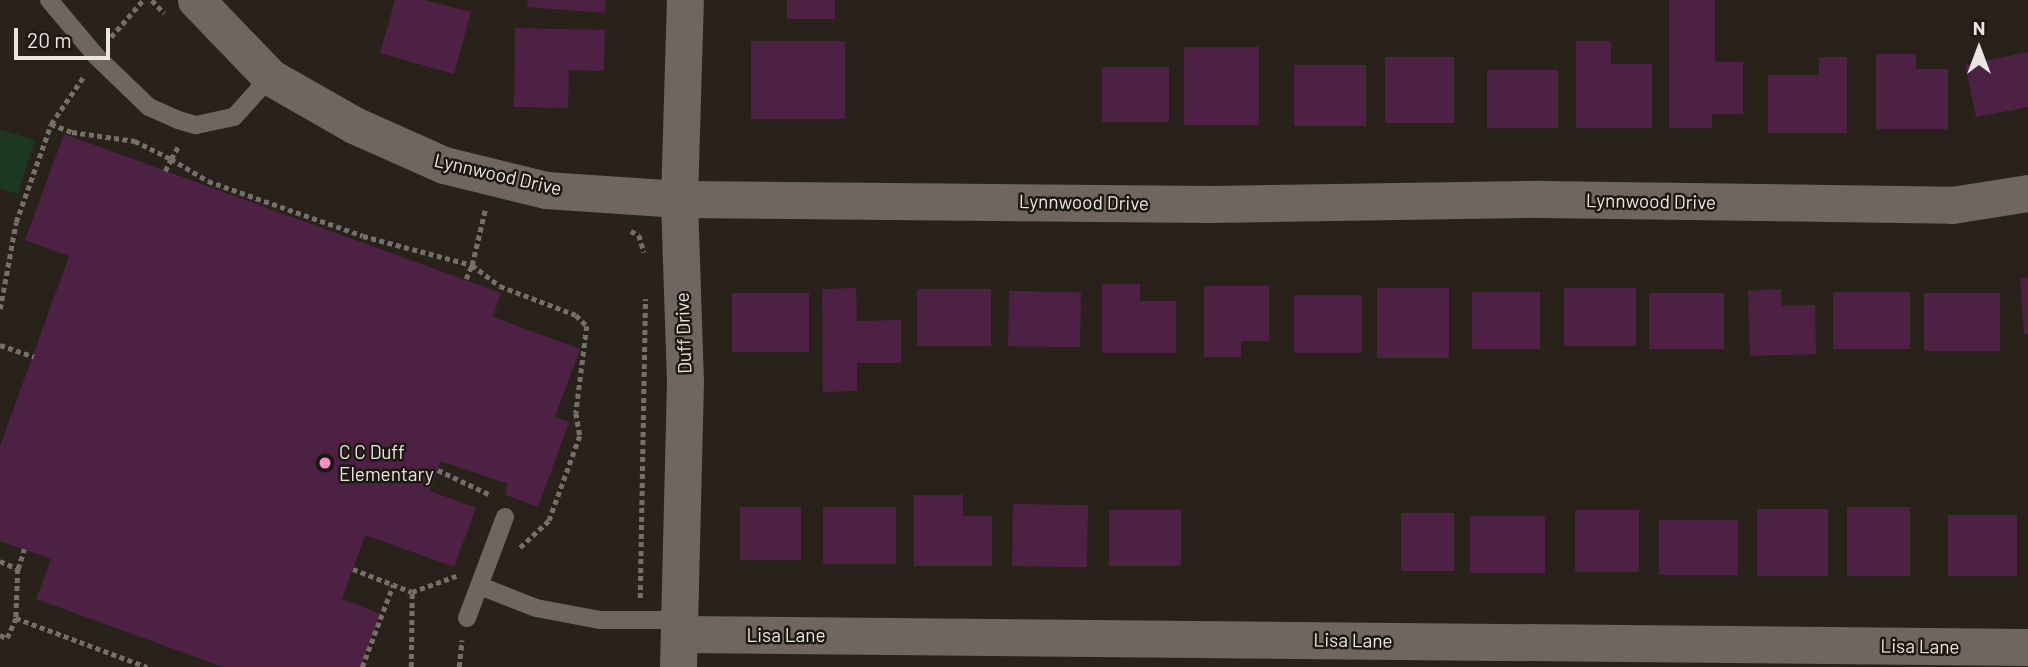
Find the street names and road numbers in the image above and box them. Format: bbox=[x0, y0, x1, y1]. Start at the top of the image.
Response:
street label: Lynnwood Drive bbox=[432, 148, 564, 200]
street label: Lynnwood Drive bbox=[1586, 188, 1716, 214]
street label: Lynnwood Drive bbox=[1019, 189, 1149, 215]
street label: Duff Drive bbox=[670, 292, 696, 374]
street label: Lisa Lane bbox=[746, 624, 826, 646]
street label: Lisa Lane bbox=[1313, 628, 1393, 652]
street label: Lisa Lane bbox=[1880, 634, 1960, 658]

